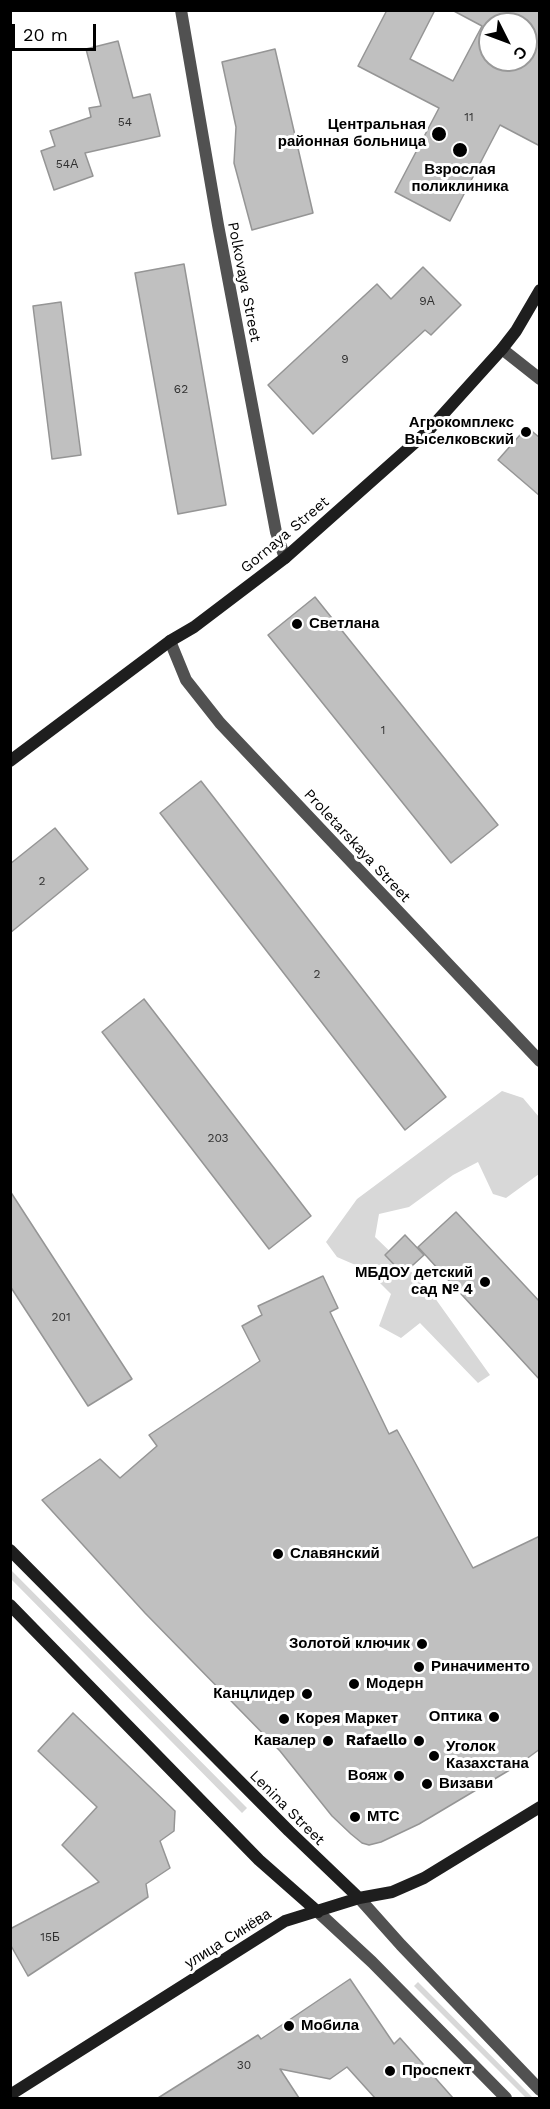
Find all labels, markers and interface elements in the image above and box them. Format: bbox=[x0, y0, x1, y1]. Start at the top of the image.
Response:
scale bar bbox=[15, 12, 99, 50]
north arrow bbox=[478, 12, 538, 72]
text: 20 m bbox=[23, 24, 68, 45]
text: С bbox=[509, 42, 531, 64]
house number: 11 bbox=[464, 110, 474, 124]
house number: 54 bbox=[118, 115, 132, 129]
place label: Центральная районная больница bbox=[278, 116, 426, 151]
marker: Центральная районная больница bbox=[430, 125, 448, 143]
marker: Взрослая поликлиника bbox=[451, 141, 469, 159]
house number: 54А bbox=[56, 157, 78, 171]
place label: Взрослая поликлиника bbox=[411, 161, 509, 196]
street label: Polkovaya Street bbox=[224, 221, 264, 343]
house number: 9А bbox=[419, 294, 435, 308]
house number: 9 bbox=[341, 352, 349, 366]
house number: 62 bbox=[174, 382, 188, 396]
place label: Агрокомплекс Выселковский bbox=[405, 414, 514, 449]
marker: Агрокомплекс Выселковский bbox=[519, 425, 533, 439]
street label: Gornaya Street bbox=[237, 493, 333, 577]
place label: Светлана bbox=[309, 615, 379, 633]
marker: Светлана bbox=[290, 617, 304, 631]
house number: 1 bbox=[381, 723, 385, 737]
street label: Proletarskaya Street bbox=[300, 786, 414, 906]
house number: 2 bbox=[39, 874, 45, 888]
house number: 2 bbox=[314, 967, 320, 981]
house number: 203 bbox=[207, 1131, 229, 1145]
place label: МБДОУ детский сад № 4 bbox=[355, 1264, 473, 1299]
marker: МБДОУ детский сад № 4 bbox=[478, 1275, 492, 1289]
house number: 201 bbox=[51, 1310, 71, 1324]
place label: Славянский bbox=[290, 1545, 380, 1563]
marker: Славянский bbox=[271, 1547, 285, 1561]
place label: Золотой ключик bbox=[289, 1635, 410, 1653]
marker: Золотой ключик bbox=[415, 1637, 429, 1651]
place label: Риначименто bbox=[431, 1658, 530, 1676]
marker: Риначименто bbox=[412, 1660, 426, 1674]
place label: Модерн bbox=[366, 1675, 424, 1693]
marker: Модерн bbox=[347, 1677, 361, 1691]
place label: Канцлидер bbox=[213, 1685, 295, 1703]
marker: Канцлидер bbox=[300, 1687, 314, 1701]
place label: Оптика bbox=[429, 1708, 482, 1726]
place label: Корея Маркет bbox=[296, 1710, 398, 1728]
marker: Оптика bbox=[487, 1710, 501, 1724]
marker: Корея Маркет bbox=[277, 1712, 291, 1726]
place label: Кавалер bbox=[254, 1732, 316, 1750]
place label: Rafaello bbox=[346, 1732, 407, 1750]
marker: Кавалер bbox=[321, 1734, 335, 1748]
marker: Rafaello bbox=[412, 1734, 426, 1748]
place label: Уголок Казахстана bbox=[446, 1738, 529, 1773]
marker: Уголок Казахстана bbox=[427, 1749, 441, 1763]
street label: Lenina Street bbox=[246, 1767, 328, 1849]
place label: Вояж bbox=[348, 1767, 387, 1785]
marker: Вояж bbox=[392, 1769, 406, 1783]
place label: Визави bbox=[439, 1775, 493, 1793]
marker: Визави bbox=[420, 1777, 434, 1791]
place label: МТС bbox=[367, 1808, 399, 1826]
marker: МТС bbox=[348, 1810, 362, 1824]
street label: улица Синёва bbox=[182, 1905, 274, 1973]
house number: 15Б bbox=[40, 1930, 60, 1944]
place label: Мобила bbox=[301, 2017, 359, 2035]
marker: Мобила bbox=[282, 2019, 296, 2033]
house number: 30 bbox=[237, 2058, 251, 2072]
place label: Проспект bbox=[402, 2062, 472, 2080]
marker: Проспект bbox=[383, 2064, 397, 2078]

